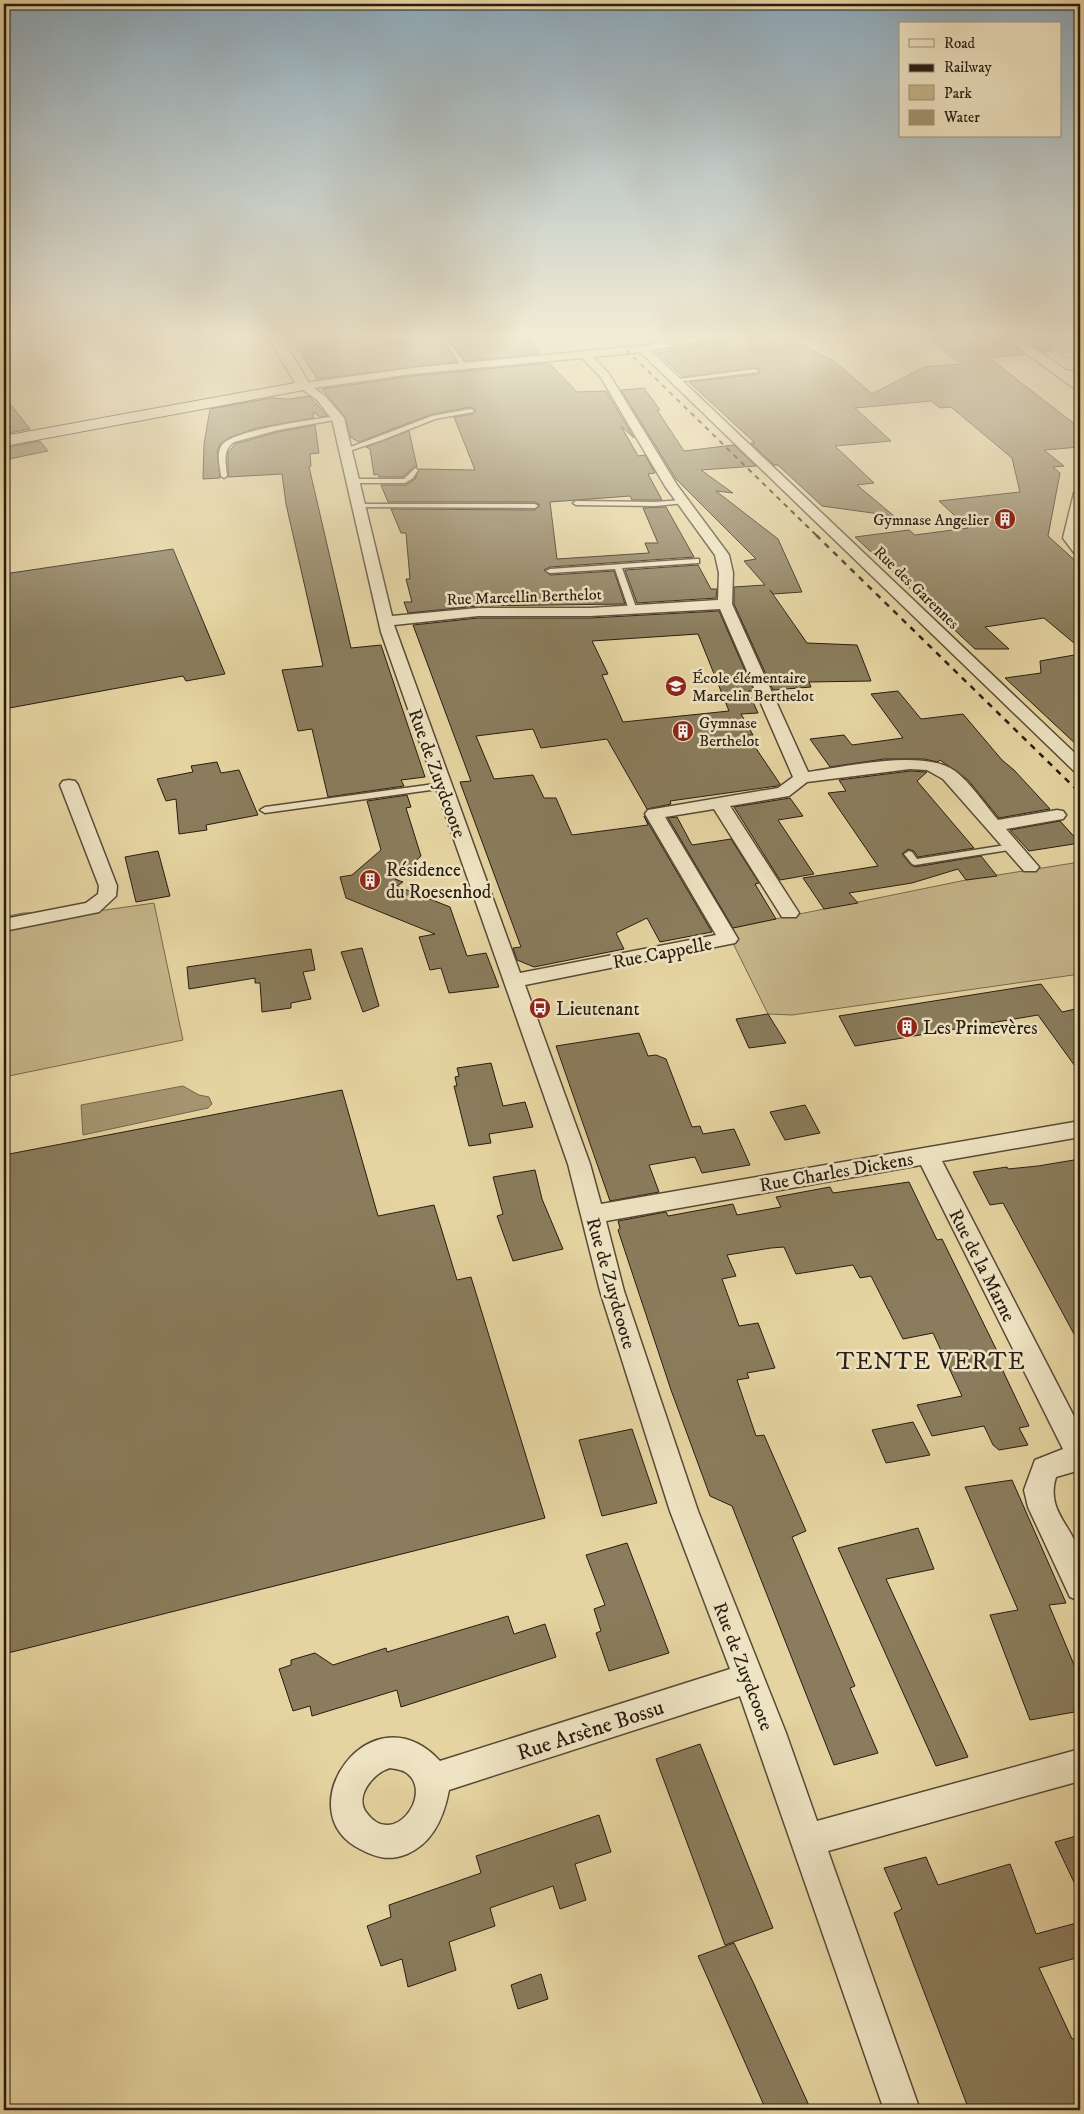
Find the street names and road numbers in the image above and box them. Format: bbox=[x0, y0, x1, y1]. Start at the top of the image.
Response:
street label: Rue des Garennes bbox=[869, 542, 963, 633]
street label: Rue Marcellin Berthelot bbox=[446, 584, 602, 610]
street label: Rue de Zuydcoote bbox=[403, 706, 471, 841]
street label: Rue Cappelle bbox=[611, 933, 714, 974]
street label: Rue Charles Dickens bbox=[757, 1148, 915, 1197]
street label: Rue de la Marne bbox=[943, 1206, 1020, 1326]
street label: Rue de Zuydcoote bbox=[581, 1215, 640, 1352]
street label: Rue de Zuydcoote bbox=[708, 1599, 778, 1734]
street label: Rue Arsène Bossu bbox=[514, 1694, 667, 1767]

